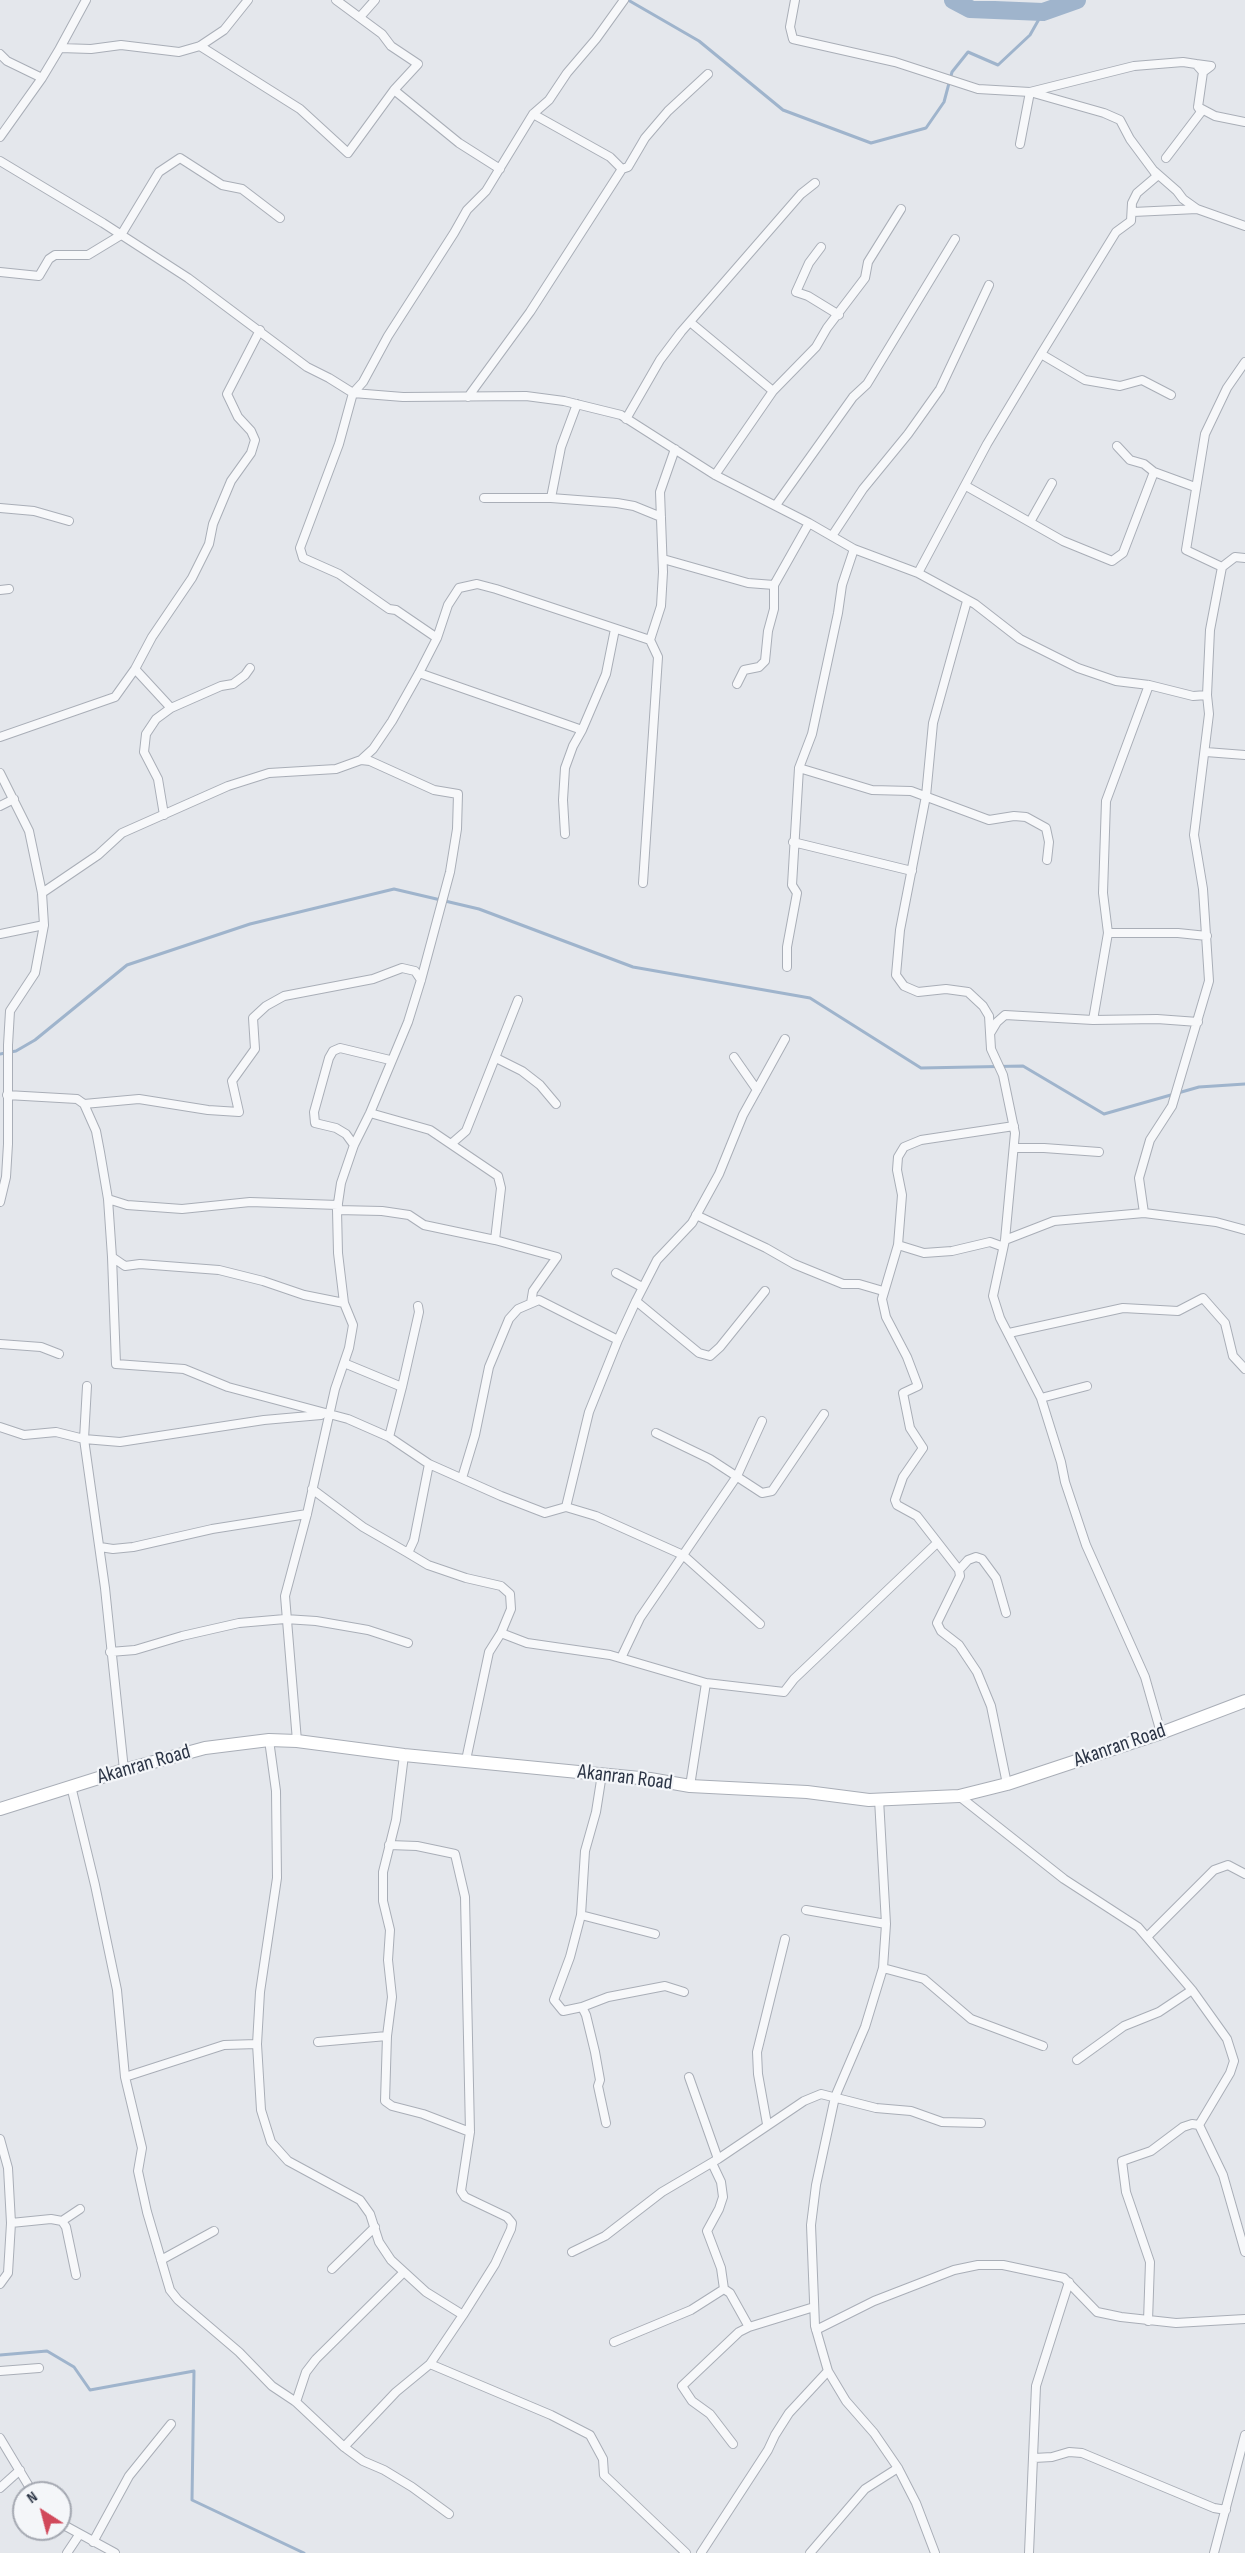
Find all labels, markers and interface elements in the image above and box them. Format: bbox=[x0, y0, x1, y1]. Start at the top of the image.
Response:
street label: Akanran Road bbox=[1071, 1719, 1169, 1773]
street label: Akanran Road bbox=[95, 1740, 193, 1790]
street label: Akanran Road bbox=[576, 1760, 674, 1796]
north arrow bbox=[12, 2481, 72, 2541]
text: N bbox=[23, 2487, 41, 2508]

